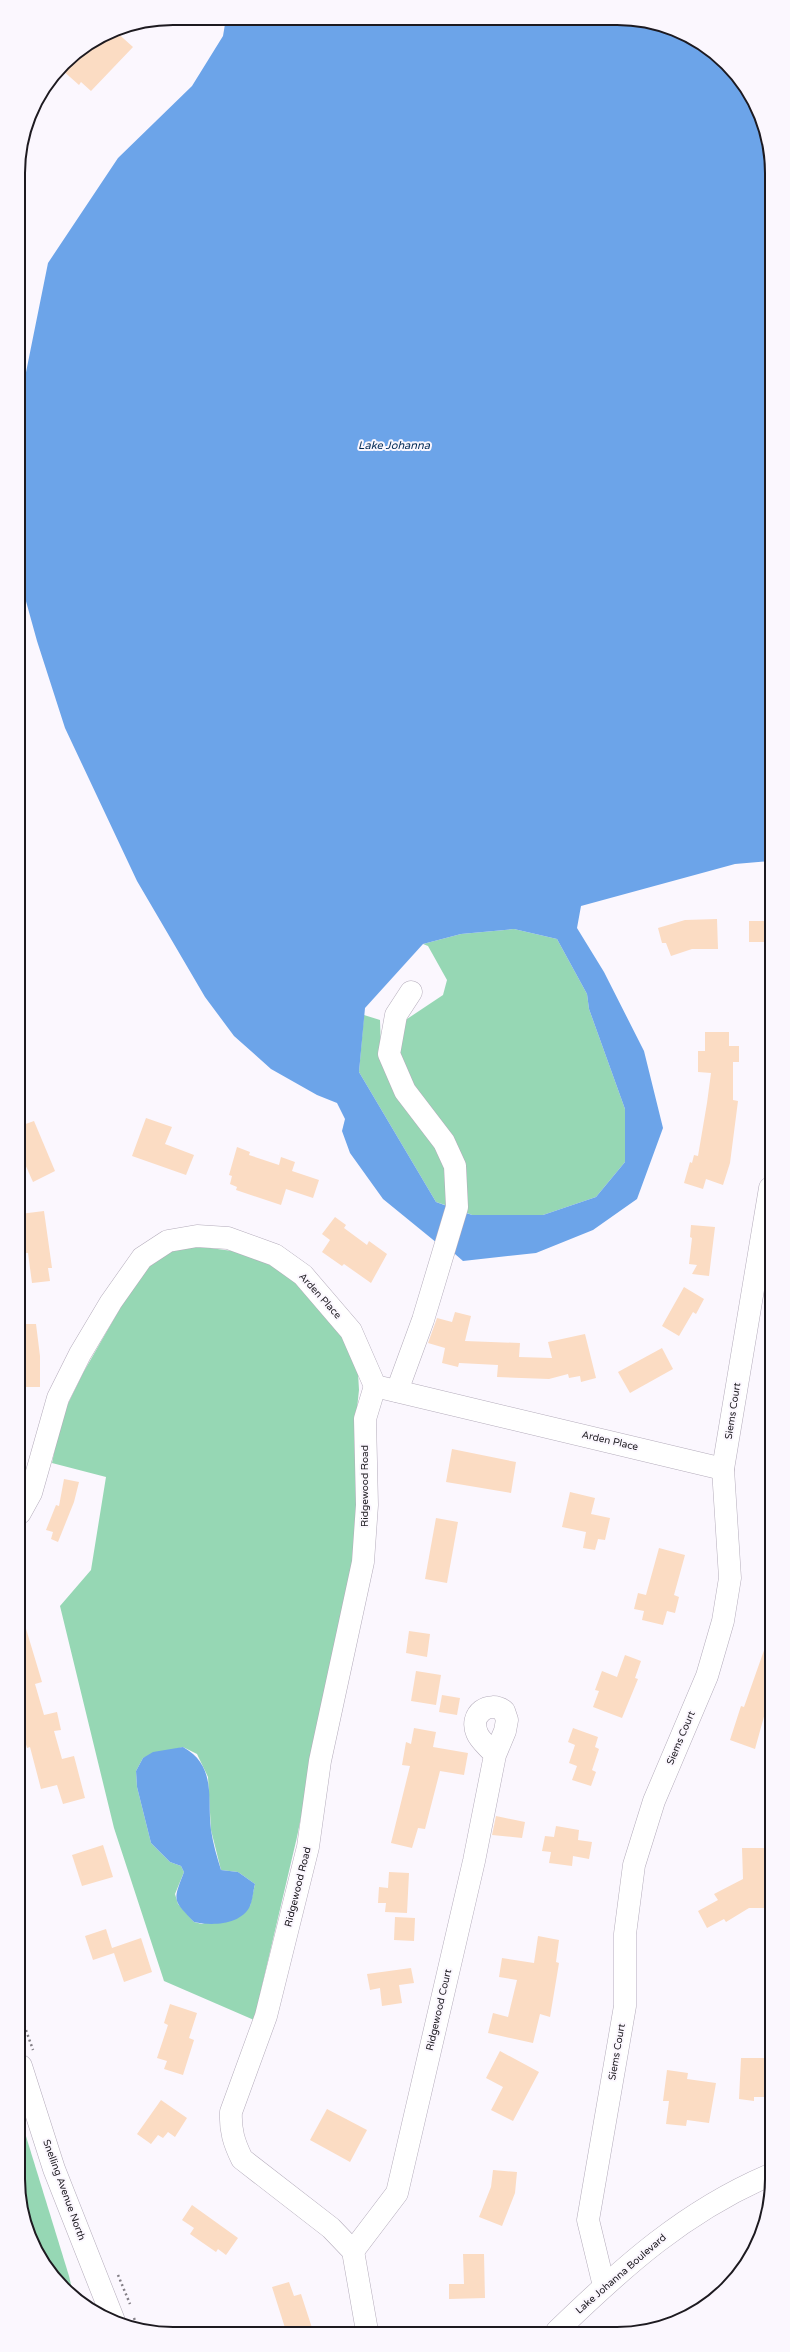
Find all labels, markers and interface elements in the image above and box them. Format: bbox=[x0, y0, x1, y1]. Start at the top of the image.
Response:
water label: Lake Johanna bbox=[358, 439, 431, 452]
street label: Arden Place bbox=[296, 1271, 344, 1322]
street label: Siems Court bbox=[723, 1382, 743, 1440]
street label: Arden Place bbox=[581, 1429, 640, 1453]
street label: Ridgewood Road bbox=[359, 1445, 371, 1527]
street label: Siems Court bbox=[664, 1709, 698, 1767]
street label: Ridgewood Road bbox=[282, 1846, 314, 1928]
street label: Ridgewood Court bbox=[424, 1968, 454, 2052]
street label: Siems Court bbox=[606, 2023, 628, 2081]
street label: Snelling Avenue North bbox=[40, 2138, 88, 2242]
street label: Lake Johanna Boulevard bbox=[573, 2231, 669, 2317]

